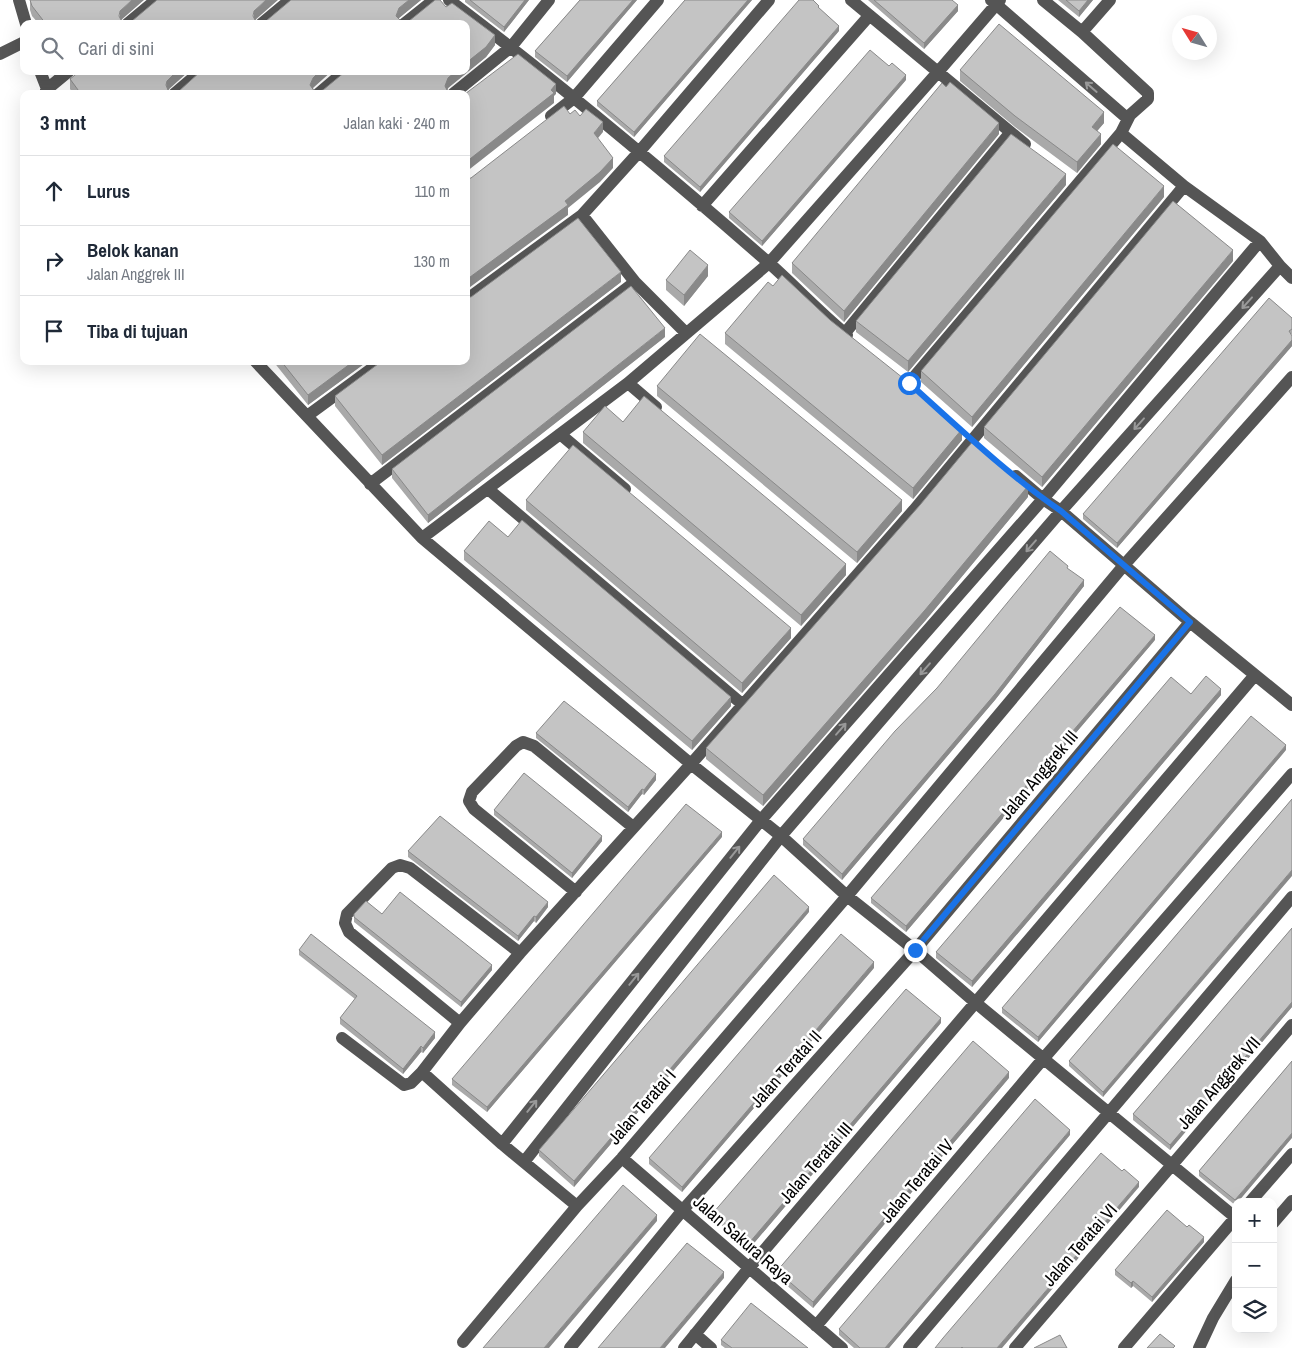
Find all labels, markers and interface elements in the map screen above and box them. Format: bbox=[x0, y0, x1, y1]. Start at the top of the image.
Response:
north arrow bbox=[1172, 15, 1217, 60]
search box bbox=[20, 20, 470, 75]
icon: search bbox=[38, 34, 66, 62]
text: Cari di sini bbox=[78, 35, 154, 61]
one-way arrow bbox=[1084, 81, 1097, 93]
text: 3 mnt bbox=[40, 108, 86, 137]
text: Jalan kaki · 240 m bbox=[344, 112, 450, 134]
icon: ahead bbox=[40, 177, 68, 205]
text: Lurus bbox=[87, 178, 130, 204]
text: 110 m bbox=[414, 180, 450, 202]
text: Belok kanan bbox=[87, 237, 179, 263]
icon: right bbox=[40, 247, 68, 275]
text: 130 m bbox=[414, 250, 450, 272]
text: Jalan Anggrek III bbox=[87, 263, 185, 285]
one-way arrow bbox=[1241, 296, 1253, 309]
icon: arrive bbox=[40, 317, 68, 345]
text: Tiba di tujuan bbox=[87, 318, 188, 344]
route start bbox=[898, 372, 921, 395]
one-way arrow bbox=[1133, 418, 1145, 431]
one-way arrow bbox=[1026, 539, 1037, 552]
one-way arrow bbox=[920, 662, 931, 675]
one-way arrow bbox=[835, 722, 847, 735]
street label: Jalan Anggrek III bbox=[994, 725, 1084, 825]
one-way arrow bbox=[730, 846, 741, 859]
route end bbox=[904, 939, 927, 962]
one-way arrow bbox=[628, 973, 639, 986]
street label: Jalan Teratai II bbox=[744, 1024, 827, 1113]
street label: Jalan Anggrek VII bbox=[1171, 1031, 1266, 1135]
street label: Jalan Teratai I bbox=[602, 1064, 681, 1150]
one-way arrow bbox=[527, 1100, 538, 1113]
street label: Jalan Teratai III bbox=[773, 1116, 858, 1209]
street label: Jalan Teratai IV bbox=[874, 1133, 959, 1228]
street label: Jalan Sakura Raya bbox=[688, 1189, 799, 1290]
street label: Jalan Teratai VI bbox=[1037, 1198, 1123, 1291]
map controls bbox=[1232, 1198, 1277, 1333]
button: + bbox=[1232, 1198, 1277, 1243]
button: − bbox=[1232, 1243, 1277, 1288]
button: layers bbox=[1232, 1288, 1277, 1333]

